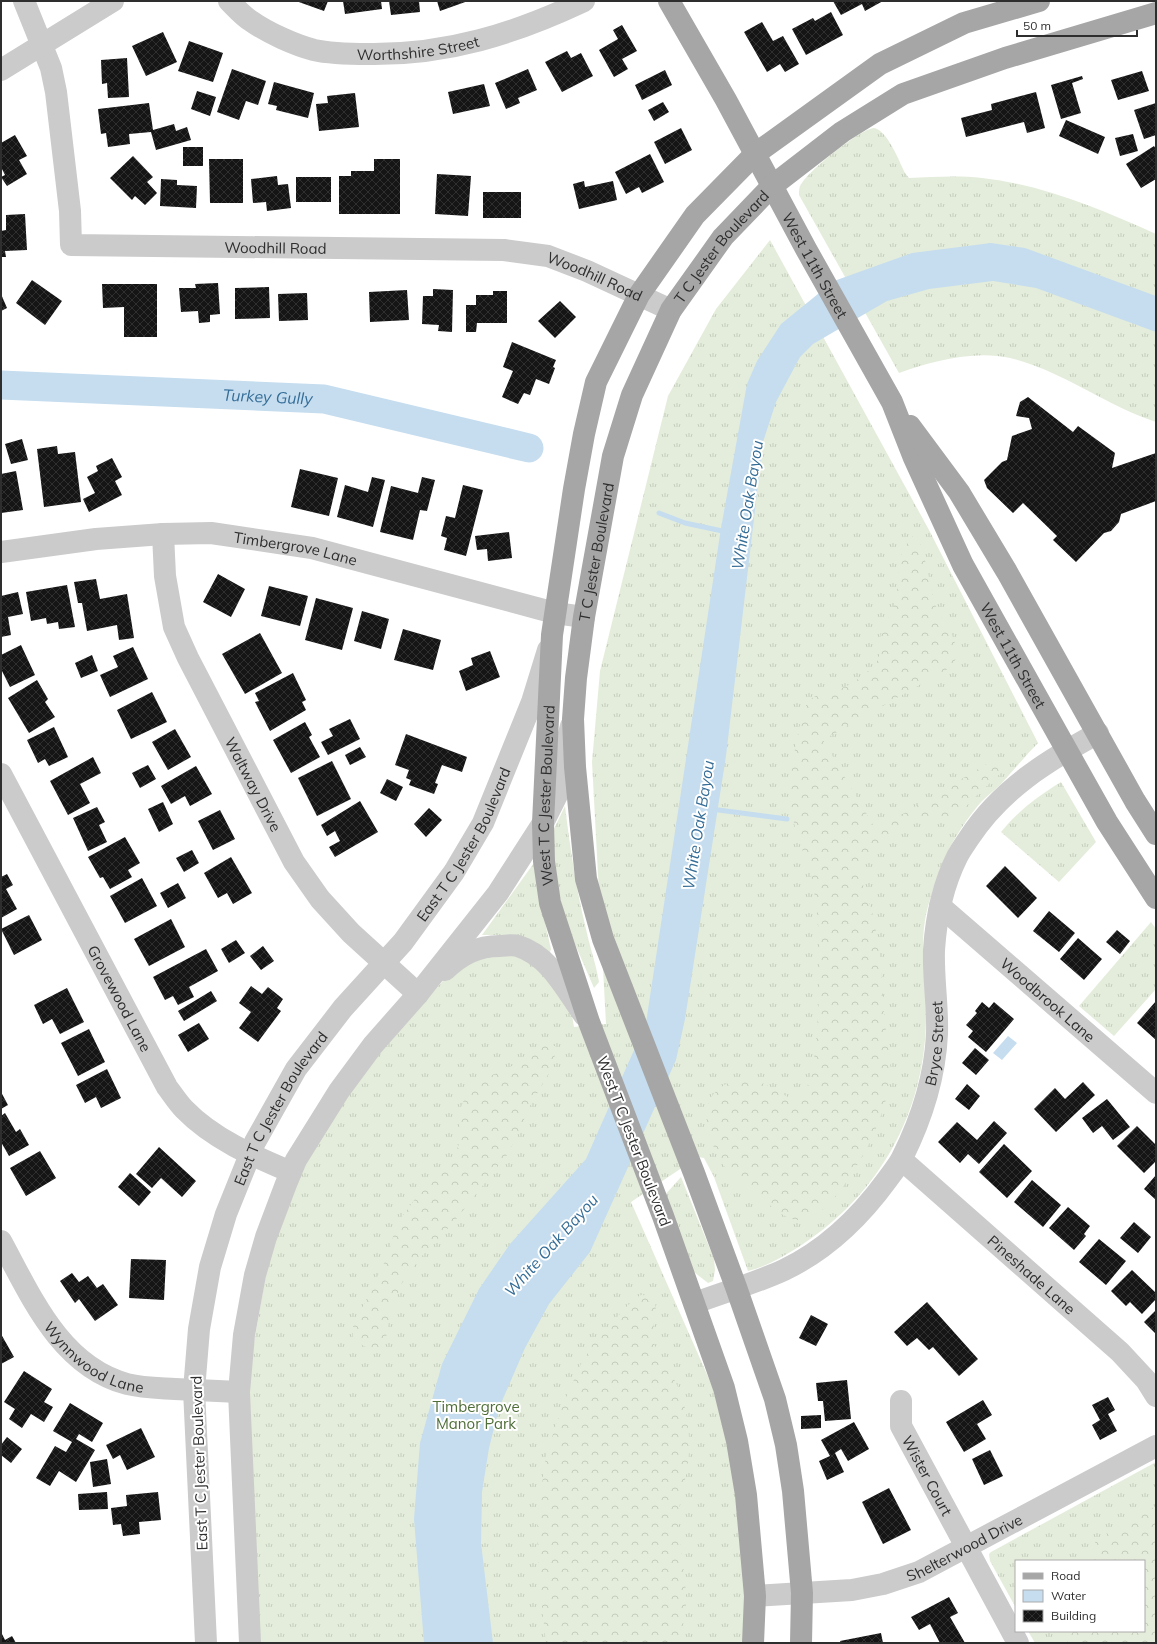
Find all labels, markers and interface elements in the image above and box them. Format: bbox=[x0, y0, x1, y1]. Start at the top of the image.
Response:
scale bar bbox=[1017, 12, 1137, 38]
text: 50 m bbox=[1023, 18, 1051, 33]
street label: Worthshire Street bbox=[357, 31, 481, 64]
street label: T C Jester Boulevard bbox=[669, 186, 773, 307]
street label: West 11th Street bbox=[779, 209, 852, 321]
street label: Woodhill Road bbox=[224, 237, 327, 257]
street label: Woodhill Road bbox=[544, 247, 646, 305]
water label: Turkey Gully bbox=[222, 385, 314, 409]
water label: White Oak Bayou bbox=[727, 439, 767, 571]
street label: T C Jester Boulevard bbox=[574, 481, 618, 623]
street label: Timbergrove Lane bbox=[233, 527, 359, 569]
street label: West 11th Street bbox=[976, 599, 1051, 711]
street label: West T C Jester Boulevard bbox=[533, 705, 558, 887]
street label: Waltway Drive bbox=[221, 734, 286, 835]
water label: White Oak Bayou bbox=[678, 759, 718, 891]
street label: East T C Jester Boulevard bbox=[412, 764, 514, 925]
street label: Grovewood Lane bbox=[84, 942, 156, 1055]
street label: Woodbrook Lane bbox=[997, 953, 1099, 1046]
street label: Bryce Street bbox=[920, 1000, 947, 1087]
street label: East T C Jester Boulevard bbox=[229, 1027, 331, 1188]
street label: West T C Jester Boulevard bbox=[593, 1053, 675, 1229]
water label: White Oak Bayou bbox=[500, 1190, 602, 1300]
street label: Pineshade Lane bbox=[984, 1231, 1080, 1318]
street label: Wynnwood Lane bbox=[40, 1317, 145, 1396]
street label: East T C Jester Boulevard bbox=[186, 1375, 212, 1551]
park label: Timbergrove Manor Park bbox=[432, 1397, 520, 1433]
street label: Wister Court bbox=[898, 1432, 957, 1519]
street label: Shelterwood Drive bbox=[904, 1509, 1025, 1585]
legend bbox=[1015, 1560, 1145, 1632]
text: Road bbox=[1051, 1568, 1080, 1583]
text: Water bbox=[1051, 1588, 1087, 1603]
text: Building bbox=[1051, 1608, 1096, 1623]

